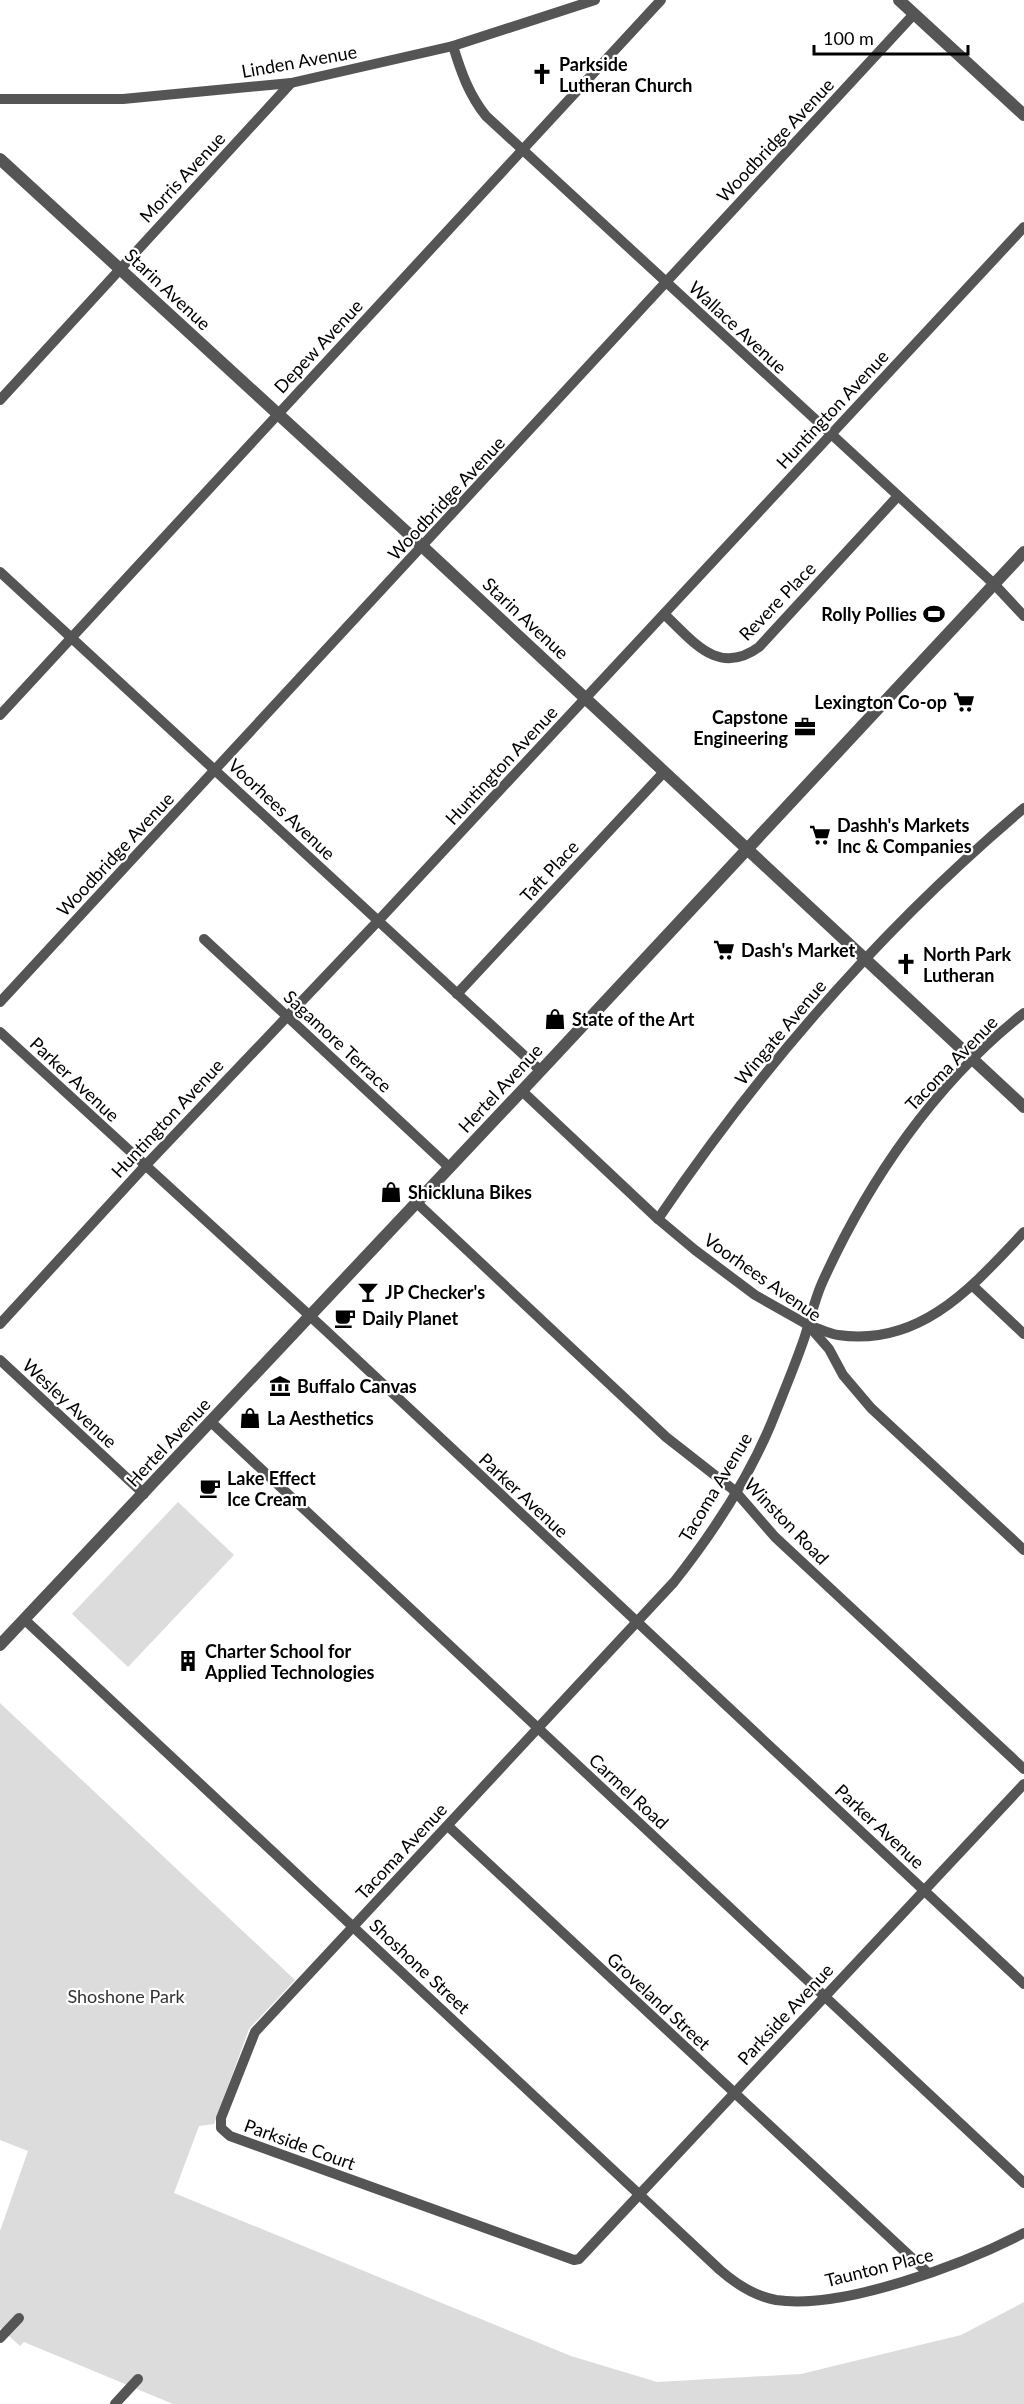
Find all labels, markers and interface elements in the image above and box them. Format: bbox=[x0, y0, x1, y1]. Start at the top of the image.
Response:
scale bar bbox=[814, 18, 968, 56]
text: 100 m bbox=[823, 27, 874, 49]
street label: Linden Avenue bbox=[240, 40, 358, 82]
place label: Parkside Lutheran Church bbox=[559, 53, 692, 96]
church icon: Parkside Lutheran Church bbox=[530, 62, 554, 86]
street label: Woodbridge Avenue bbox=[712, 73, 838, 207]
street label: Morris Avenue bbox=[135, 127, 229, 227]
street label: Starin Avenue bbox=[121, 244, 215, 334]
street label: Wallace Avenue bbox=[685, 276, 791, 378]
street label: Depew Avenue bbox=[269, 295, 367, 397]
street label: Huntington Avenue bbox=[771, 345, 893, 473]
street label: Woodbridge Avenue bbox=[383, 431, 509, 565]
street label: Revere Place bbox=[734, 557, 820, 645]
street label: Starin Avenue bbox=[479, 573, 573, 663]
sports icon: Rolly Pollies bbox=[922, 602, 946, 626]
place label: Rolly Pollies bbox=[821, 603, 917, 625]
supermarket icon: Lexington Co-op bbox=[952, 690, 976, 714]
place label: Lexington Co-op bbox=[814, 691, 947, 713]
street label: Huntington Avenue bbox=[440, 701, 562, 829]
place label: Capstone Engineering bbox=[693, 706, 788, 749]
office icon: Capstone Engineering bbox=[793, 715, 817, 739]
street label: Voorhees Avenue bbox=[224, 754, 340, 864]
street label: Woodbridge Avenue bbox=[52, 787, 178, 921]
place label: Dashh's Markets Inc & Companies bbox=[837, 814, 972, 857]
supermarket icon: Dashh's Markets Inc & Companies bbox=[808, 823, 832, 847]
street label: Taft Place bbox=[515, 836, 583, 906]
supermarket icon: Dash's Market bbox=[712, 938, 736, 962]
place label: Dash's Market bbox=[741, 939, 856, 961]
place label: North Park Lutheran bbox=[923, 943, 1012, 986]
church icon: North Park Lutheran bbox=[894, 952, 918, 976]
street label: Wingate Avenue bbox=[730, 975, 830, 1089]
street label: Sagamore Terrace bbox=[280, 985, 396, 1097]
shop icon: State of the Art bbox=[543, 1007, 567, 1031]
place label: State of the Art bbox=[572, 1008, 695, 1030]
street label: Tacoma Avenue bbox=[900, 1011, 1002, 1115]
street label: Parker Avenue bbox=[26, 1032, 124, 1126]
street label: Hertel Avenue bbox=[453, 1039, 547, 1137]
street label: Huntington Avenue bbox=[106, 1054, 228, 1182]
shop icon: Shickluna Bikes bbox=[379, 1180, 403, 1204]
place label: Shickluna Bikes bbox=[408, 1181, 532, 1203]
street label: Voorhees Avenue bbox=[700, 1228, 826, 1326]
bar icon: JP Checker's bbox=[356, 1280, 380, 1304]
place label: JP Checker's bbox=[385, 1281, 485, 1303]
cafe icon: Daily Planet bbox=[333, 1306, 357, 1330]
place label: Daily Planet bbox=[362, 1307, 458, 1329]
street label: Wesley Avenue bbox=[18, 1354, 122, 1452]
museum icon: Buffalo Canvas bbox=[268, 1374, 292, 1398]
place label: Buffalo Canvas bbox=[297, 1375, 417, 1397]
street label: Hertel Avenue bbox=[121, 1393, 215, 1491]
shop icon: La Aesthetics bbox=[238, 1406, 262, 1430]
place label: La Aesthetics bbox=[267, 1407, 374, 1429]
street label: Tacoma Avenue bbox=[674, 1428, 756, 1546]
street label: Parker Avenue bbox=[475, 1448, 573, 1542]
place label: Lake Effect Ice Cream bbox=[227, 1467, 316, 1510]
street label: Winston Road bbox=[740, 1473, 834, 1569]
cafe icon: Lake Effect Ice Cream bbox=[198, 1476, 222, 1500]
place label: Charter School for Applied Technologies bbox=[204, 1640, 375, 1683]
building icon: Charter School for Applied Technologies bbox=[176, 1649, 200, 1673]
street label: Carmel Road bbox=[585, 1749, 673, 1833]
street label: Parker Avenue bbox=[831, 1779, 929, 1873]
street label: Tacoma Avenue bbox=[351, 1798, 451, 1904]
street label: Shoshone Street bbox=[365, 1914, 475, 2019]
street label: Groveland Street bbox=[603, 1948, 716, 2055]
street label: Parkside Avenue bbox=[732, 1959, 838, 2069]
park label: Shoshone Park bbox=[67, 1985, 185, 2007]
street label: Parkside Court bbox=[241, 2114, 359, 2174]
street label: Taunton Place bbox=[823, 2243, 935, 2291]

